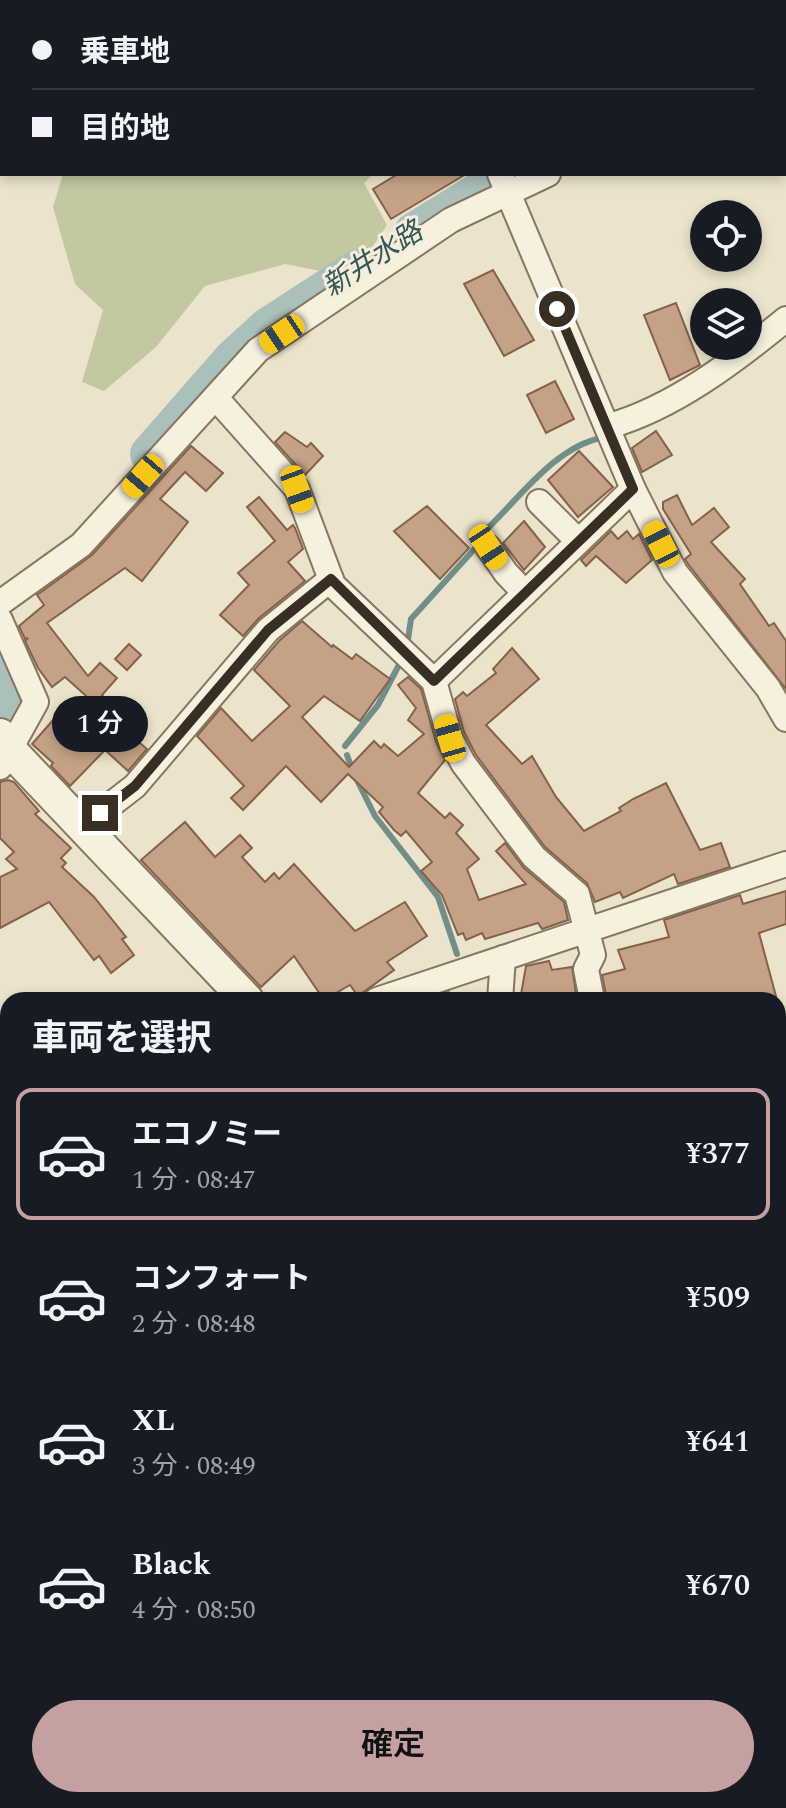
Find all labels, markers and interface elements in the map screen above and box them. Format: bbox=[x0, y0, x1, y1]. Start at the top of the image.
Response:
text: 乗車地 bbox=[80, 29, 170, 75]
text: 目的地 bbox=[80, 106, 170, 152]
map controls bbox=[690, 200, 762, 360]
button: locate bbox=[690, 200, 762, 272]
water label: 新井水路 bbox=[314, 210, 433, 308]
button: layers bbox=[690, 288, 762, 360]
route start bbox=[539, 291, 575, 327]
car bbox=[255, 311, 309, 357]
car bbox=[118, 450, 168, 502]
car bbox=[278, 462, 316, 516]
car bbox=[639, 517, 683, 571]
car bbox=[465, 520, 511, 574]
callout: 1 分 bbox=[52, 697, 148, 753]
text: 1 分 bbox=[77, 704, 123, 744]
car bbox=[432, 712, 468, 764]
route end bbox=[82, 795, 118, 831]
text: 車両を選択 bbox=[32, 1012, 212, 1067]
text: エコノミー bbox=[132, 1112, 282, 1158]
icon: car bbox=[36, 1118, 108, 1190]
text: ¥377 bbox=[686, 1131, 750, 1177]
text: 1 分 · 08:47 bbox=[132, 1160, 256, 1200]
text: コンフォート bbox=[132, 1256, 311, 1302]
icon: car bbox=[36, 1262, 108, 1334]
text: ¥509 bbox=[686, 1275, 750, 1321]
text: 2 分 · 08:48 bbox=[132, 1304, 256, 1344]
text: XL bbox=[132, 1398, 175, 1444]
icon: car bbox=[36, 1406, 108, 1478]
text: ¥641 bbox=[686, 1419, 750, 1465]
text: 3 分 · 08:49 bbox=[132, 1446, 256, 1486]
text: Black bbox=[132, 1542, 211, 1588]
icon: car bbox=[36, 1550, 108, 1622]
text: ¥670 bbox=[686, 1563, 750, 1609]
text: 4 分 · 08:50 bbox=[132, 1590, 256, 1630]
button: 確定 bbox=[32, 1700, 754, 1792]

